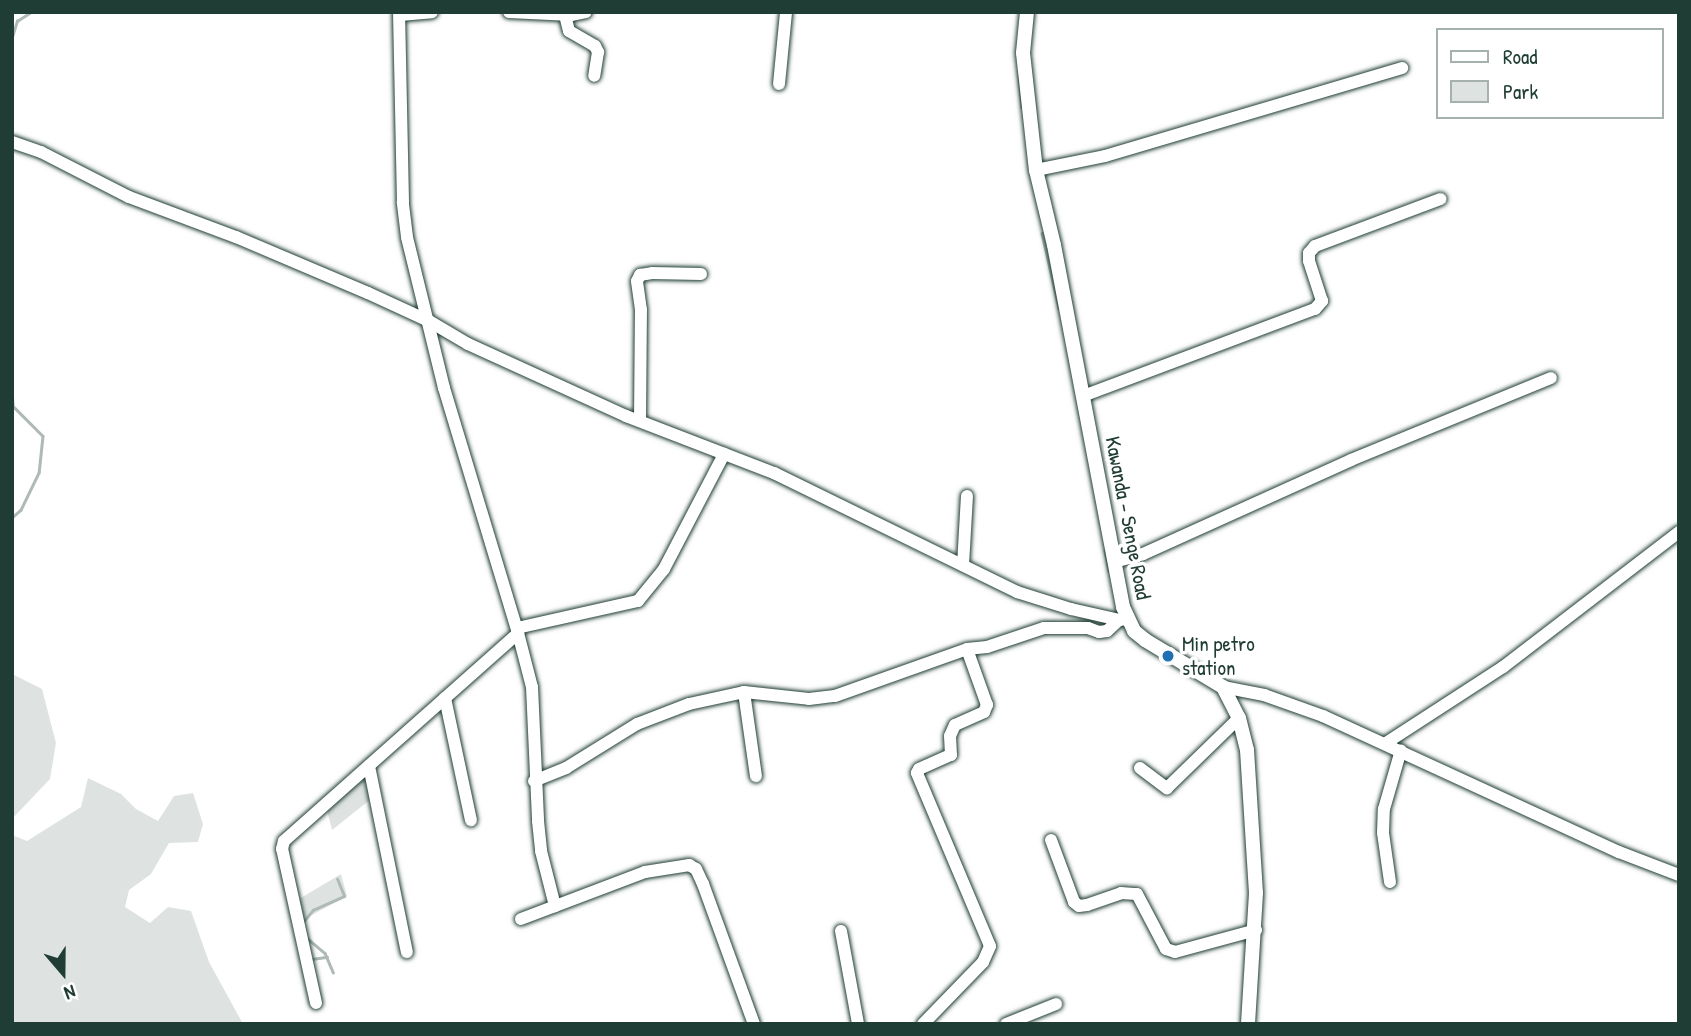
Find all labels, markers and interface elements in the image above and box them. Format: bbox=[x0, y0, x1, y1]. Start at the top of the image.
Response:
legend bbox=[1436, 28, 1663, 119]
text: Road bbox=[1503, 42, 1537, 71]
text: Park bbox=[1503, 77, 1538, 106]
street label: Kawanda - Senge Road bbox=[1100, 434, 1156, 602]
place label: Min petro station bbox=[1182, 631, 1255, 681]
marker: Min petro station bbox=[1160, 648, 1176, 664]
north arrow bbox=[28, 938, 98, 1008]
text: N bbox=[61, 979, 79, 1007]

